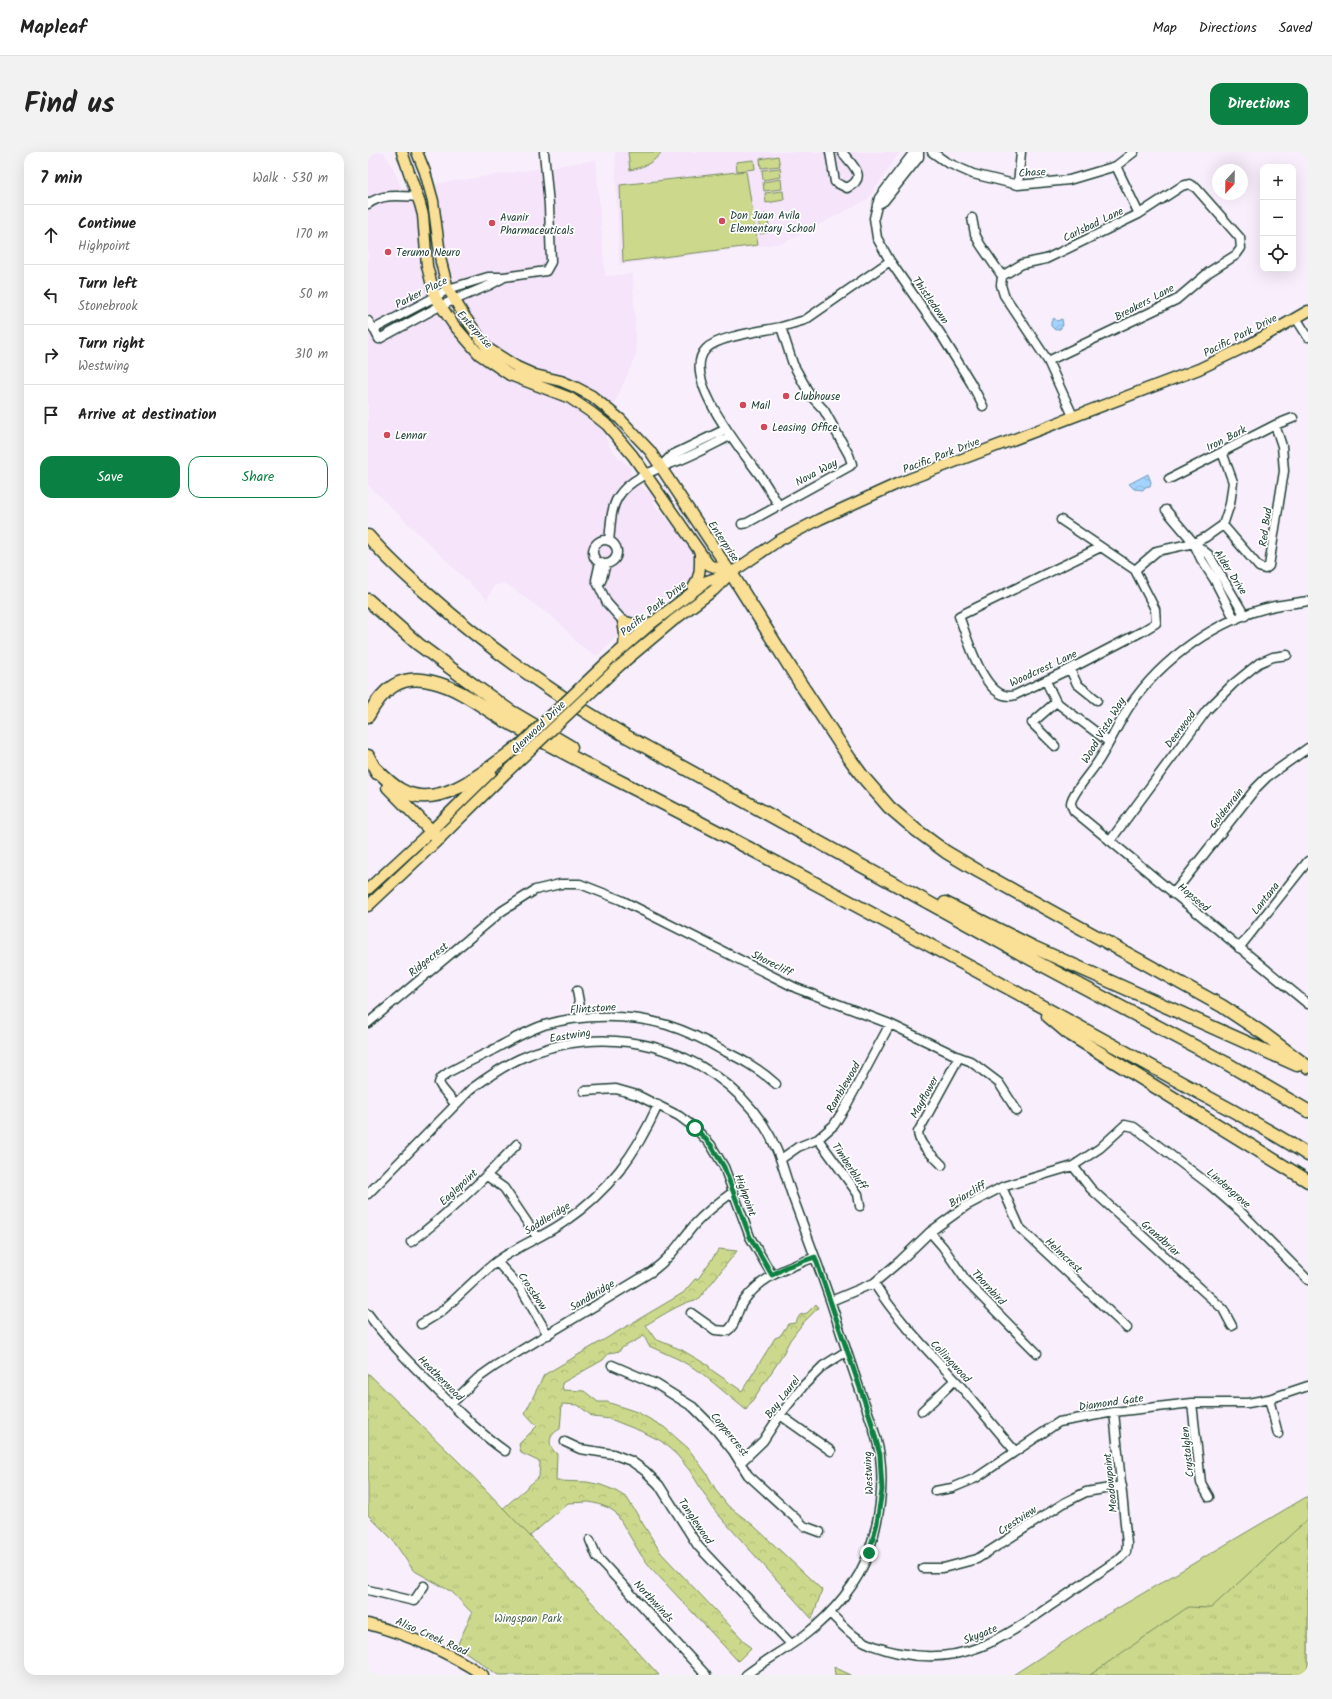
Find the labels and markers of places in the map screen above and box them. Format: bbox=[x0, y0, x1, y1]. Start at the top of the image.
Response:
place label: Don Juan Avila Elementary School bbox=[730, 207, 816, 238]
place label: Avanir Pharmaceuticals bbox=[500, 209, 574, 240]
marker: Don Juan Avila Elementary School bbox=[717, 216, 727, 226]
marker: Avanir Pharmaceuticals bbox=[487, 218, 497, 228]
place label: Terumo Neuro bbox=[396, 244, 460, 262]
marker: Terumo Neuro bbox=[383, 247, 393, 257]
place label: Clubhouse bbox=[794, 388, 840, 406]
marker: Clubhouse bbox=[781, 391, 791, 401]
place label: Mail bbox=[751, 397, 770, 415]
marker: Mail bbox=[738, 400, 748, 410]
place label: Leasing Office bbox=[772, 419, 837, 437]
marker: Leasing Office bbox=[759, 422, 769, 432]
place label: Lennar bbox=[395, 427, 428, 445]
marker: Lennar bbox=[382, 430, 392, 440]

